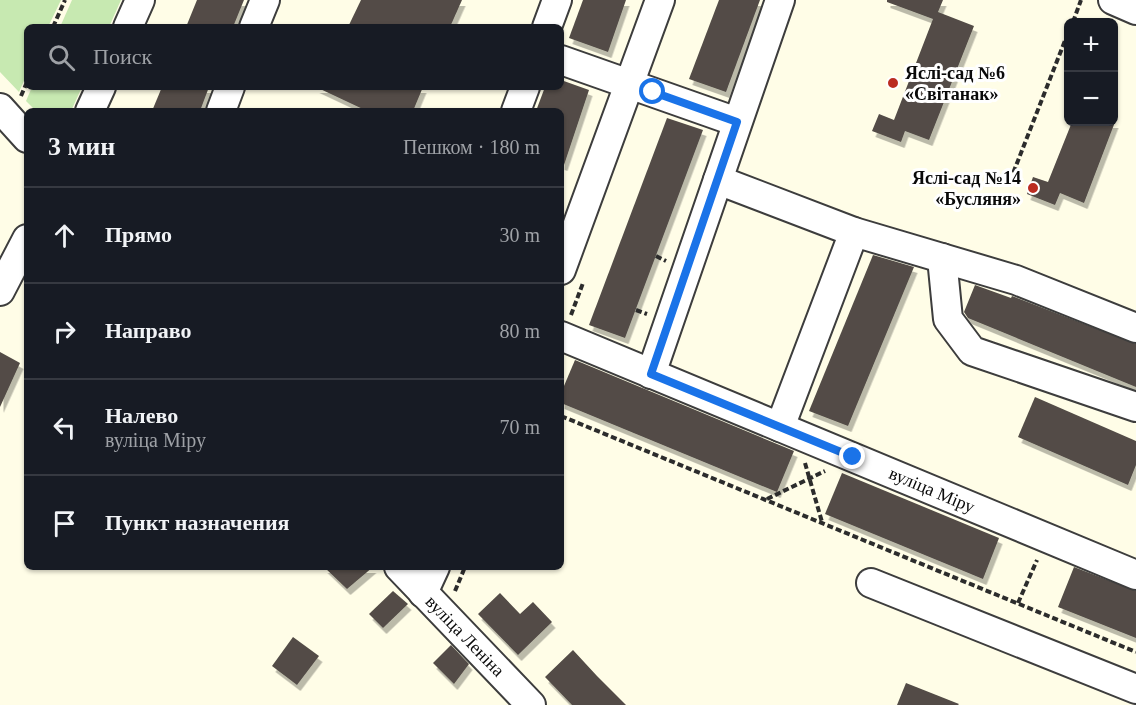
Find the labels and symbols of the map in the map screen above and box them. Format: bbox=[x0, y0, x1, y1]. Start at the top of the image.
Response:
place label: Яслі-сад №6 «Світанак» bbox=[905, 63, 1005, 104]
marker: Яслі-сад №6 «Світанак» bbox=[886, 76, 900, 90]
route start bbox=[639, 78, 665, 104]
place label: Яслі-сад №14 «Бусляня» bbox=[912, 168, 1021, 209]
marker: Яслі-сад №14 «Бусляня» bbox=[1026, 181, 1040, 195]
route end bbox=[839, 443, 865, 469]
street label: вуліца Міру bbox=[886, 463, 978, 517]
street label: вуліца Леніна bbox=[421, 591, 509, 681]

